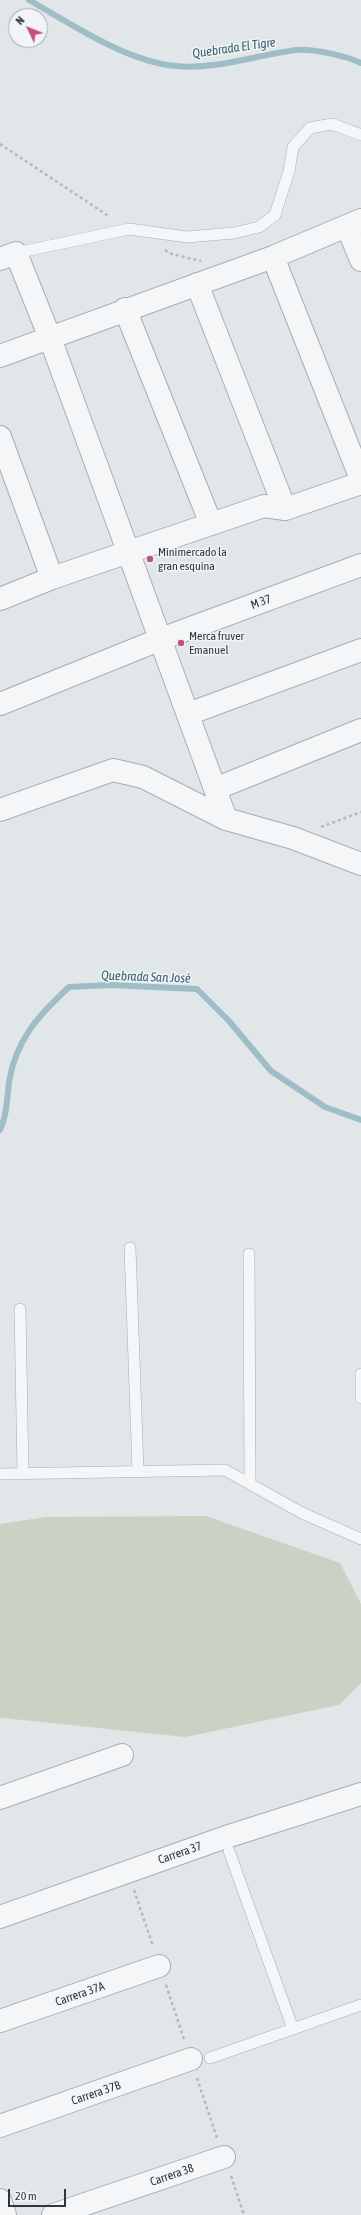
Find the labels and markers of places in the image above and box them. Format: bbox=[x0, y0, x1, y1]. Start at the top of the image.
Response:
place label: Minimercado la gran esquina bbox=[158, 545, 227, 573]
marker: Minimercado la gran esquina bbox=[145, 554, 155, 564]
place label: Merca fruver Emanuel bbox=[189, 629, 244, 657]
marker: Merca fruver Emanuel bbox=[176, 638, 186, 648]

